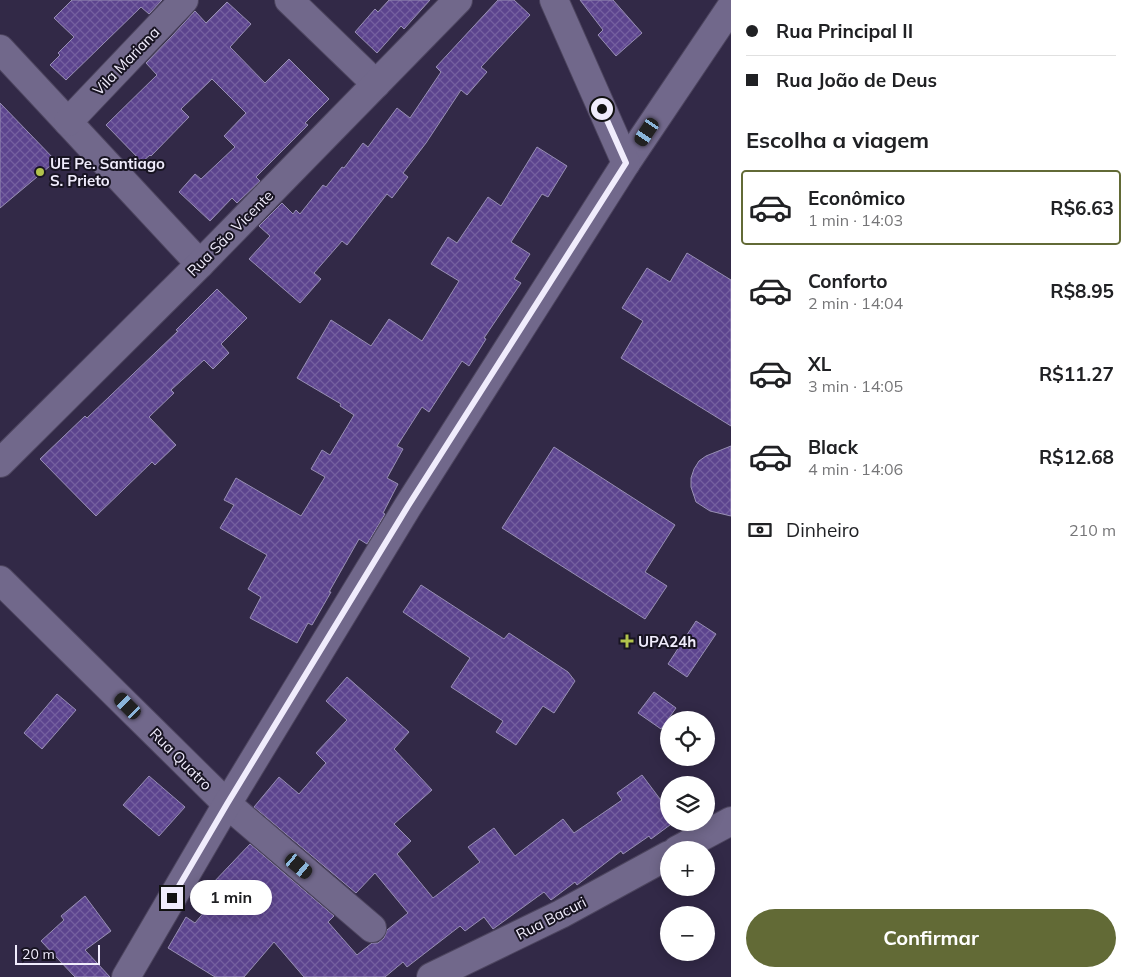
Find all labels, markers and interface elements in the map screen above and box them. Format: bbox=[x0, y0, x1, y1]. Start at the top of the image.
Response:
text: Rua Principal II bbox=[776, 19, 913, 43]
street label: Vila Mariana bbox=[89, 23, 163, 99]
text: Rua João de Deus bbox=[776, 68, 937, 92]
route start bbox=[591, 98, 613, 120]
car bbox=[632, 115, 661, 149]
text: Escolha a viagem bbox=[746, 126, 929, 154]
place label: UE Pe. Santiago S. Prieto bbox=[50, 154, 165, 190]
marker: UE Pe. Santiago S. Prieto bbox=[34, 166, 46, 178]
icon: car bbox=[748, 185, 793, 230]
street label: Rua São Vicente bbox=[183, 186, 277, 280]
text: Econômico bbox=[808, 186, 905, 210]
text: R$6.63 bbox=[1050, 196, 1114, 220]
text: 1 min · 14:03 bbox=[808, 210, 903, 230]
icon: car bbox=[748, 268, 793, 313]
text: Conforto bbox=[808, 269, 887, 293]
text: R$8.95 bbox=[1050, 279, 1114, 303]
text: 2 min · 14:04 bbox=[808, 293, 903, 313]
icon: car bbox=[748, 351, 793, 396]
text: XL bbox=[808, 352, 831, 376]
text: R$11.27 bbox=[1039, 362, 1114, 386]
text: 3 min · 14:05 bbox=[808, 376, 903, 396]
icon: car bbox=[748, 434, 793, 479]
text: Black bbox=[808, 435, 858, 459]
text: R$12.68 bbox=[1039, 445, 1114, 469]
text: 4 min · 14:06 bbox=[808, 459, 903, 479]
icon: cash bbox=[746, 516, 774, 544]
text: Dinheiro bbox=[786, 518, 859, 542]
text: 210 m bbox=[1069, 520, 1116, 540]
place label: UPA24h bbox=[638, 632, 696, 651]
marker: UPA24h bbox=[620, 634, 634, 648]
car bbox=[112, 690, 143, 722]
map controls bbox=[660, 711, 715, 961]
button: locate bbox=[660, 711, 715, 766]
street label: Rua Quatro bbox=[146, 724, 216, 794]
button: layers bbox=[660, 776, 715, 831]
button: + bbox=[660, 841, 715, 896]
car bbox=[282, 851, 315, 881]
callout: 1 min bbox=[190, 880, 272, 916]
route end bbox=[161, 887, 183, 909]
text: 1 min bbox=[210, 887, 252, 907]
street label: Rua Bacuri bbox=[513, 892, 589, 944]
button: − bbox=[660, 906, 715, 961]
button: Confirmar bbox=[746, 909, 1116, 967]
scale bar bbox=[15, 942, 100, 965]
text: 20 m bbox=[22, 945, 55, 963]

